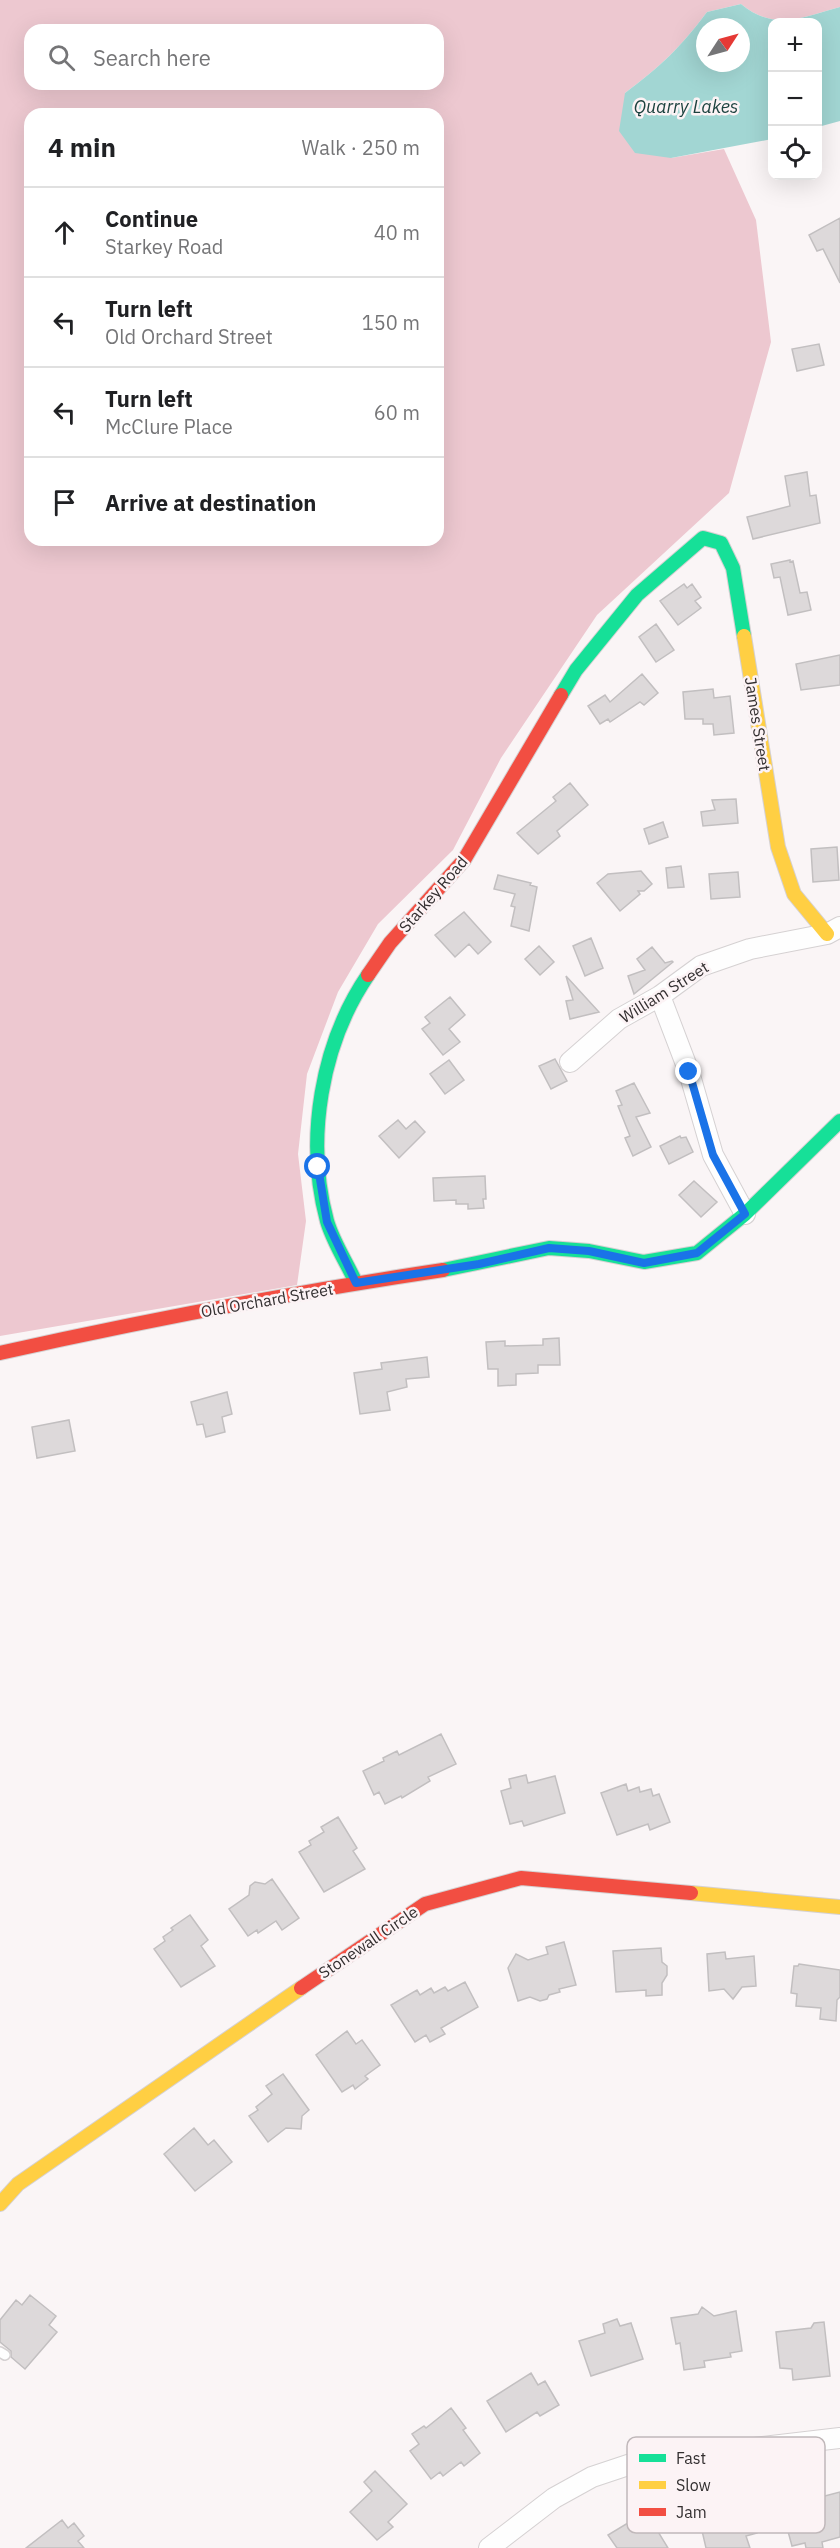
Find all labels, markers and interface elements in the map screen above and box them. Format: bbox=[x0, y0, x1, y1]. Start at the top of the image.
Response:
north arrow bbox=[696, 18, 750, 72]
map controls bbox=[768, 18, 822, 180]
button: + bbox=[768, 18, 822, 72]
search box bbox=[24, 24, 444, 90]
icon: search bbox=[45, 41, 78, 74]
text: Search here bbox=[93, 43, 211, 72]
button: − bbox=[768, 72, 822, 126]
water label: Quarry Lakes bbox=[634, 95, 738, 118]
button: locate bbox=[768, 126, 822, 180]
text: 4 min bbox=[48, 130, 116, 164]
text: Walk · 250 m bbox=[302, 134, 420, 161]
text: Continue bbox=[105, 204, 198, 233]
icon: ahead bbox=[48, 216, 81, 249]
text: 40 m bbox=[374, 219, 420, 246]
text: Starkey Road bbox=[105, 233, 223, 260]
text: Turn left bbox=[105, 294, 193, 323]
icon: left bbox=[48, 306, 81, 339]
text: 150 m bbox=[362, 309, 420, 336]
text: Old Orchard Street bbox=[105, 323, 273, 350]
text: Turn left bbox=[105, 384, 193, 413]
icon: left bbox=[48, 396, 81, 429]
text: 60 m bbox=[374, 399, 420, 426]
text: McClure Place bbox=[105, 413, 233, 440]
icon: arrive bbox=[48, 486, 81, 519]
text: Arrive at destination bbox=[105, 488, 316, 517]
street label: James Street bbox=[741, 676, 775, 772]
street label: Starkey Road bbox=[394, 852, 472, 936]
street label: William Street bbox=[616, 957, 712, 1027]
route end bbox=[675, 1058, 701, 1084]
route start bbox=[304, 1153, 330, 1179]
street label: Old Orchard Street bbox=[199, 1278, 335, 1322]
street label: Stonewall Circle bbox=[314, 1901, 422, 1983]
legend bbox=[627, 2437, 825, 2533]
text: Fast bbox=[676, 2448, 706, 2468]
text: Slow bbox=[676, 2475, 711, 2495]
text: Jam bbox=[676, 2502, 707, 2522]

